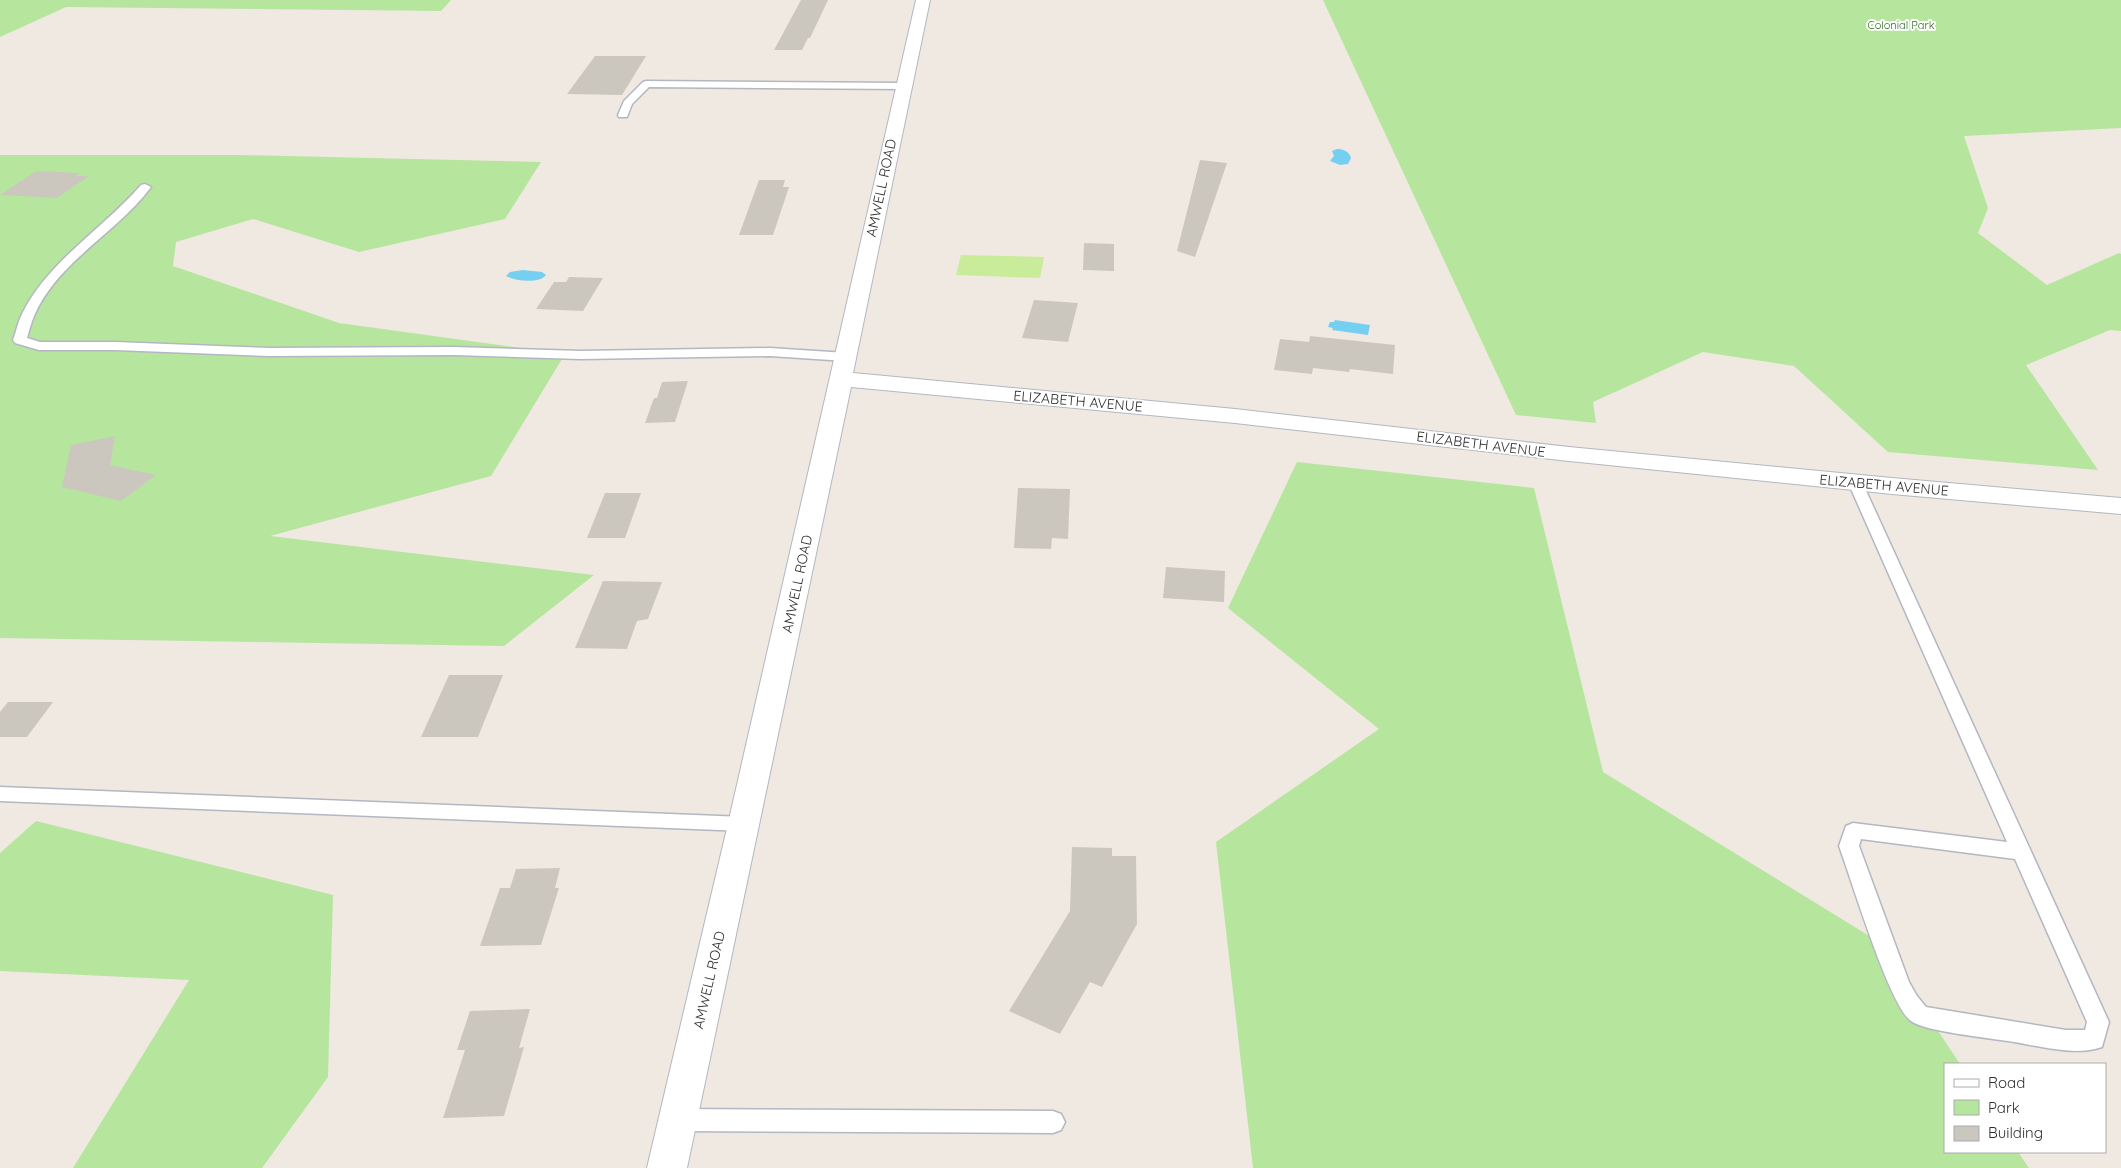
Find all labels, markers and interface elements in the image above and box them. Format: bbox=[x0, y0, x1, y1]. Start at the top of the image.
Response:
park label: Colonial Park bbox=[1867, 18, 1935, 32]
street label: AMWELL ROAD bbox=[862, 137, 900, 239]
street label: ELIZABETH AVENUE bbox=[1013, 386, 1143, 416]
street label: ELIZABETH AVENUE bbox=[1416, 427, 1546, 461]
street label: ELIZABETH AVENUE bbox=[1819, 470, 1949, 500]
street label: AMWELL ROAD bbox=[778, 533, 816, 635]
street label: AMWELL ROAD bbox=[689, 929, 729, 1031]
legend bbox=[1944, 1063, 2106, 1153]
text: Road bbox=[1988, 1073, 2025, 1092]
text: Park bbox=[1988, 1098, 2020, 1117]
text: Building bbox=[1988, 1123, 2043, 1142]

